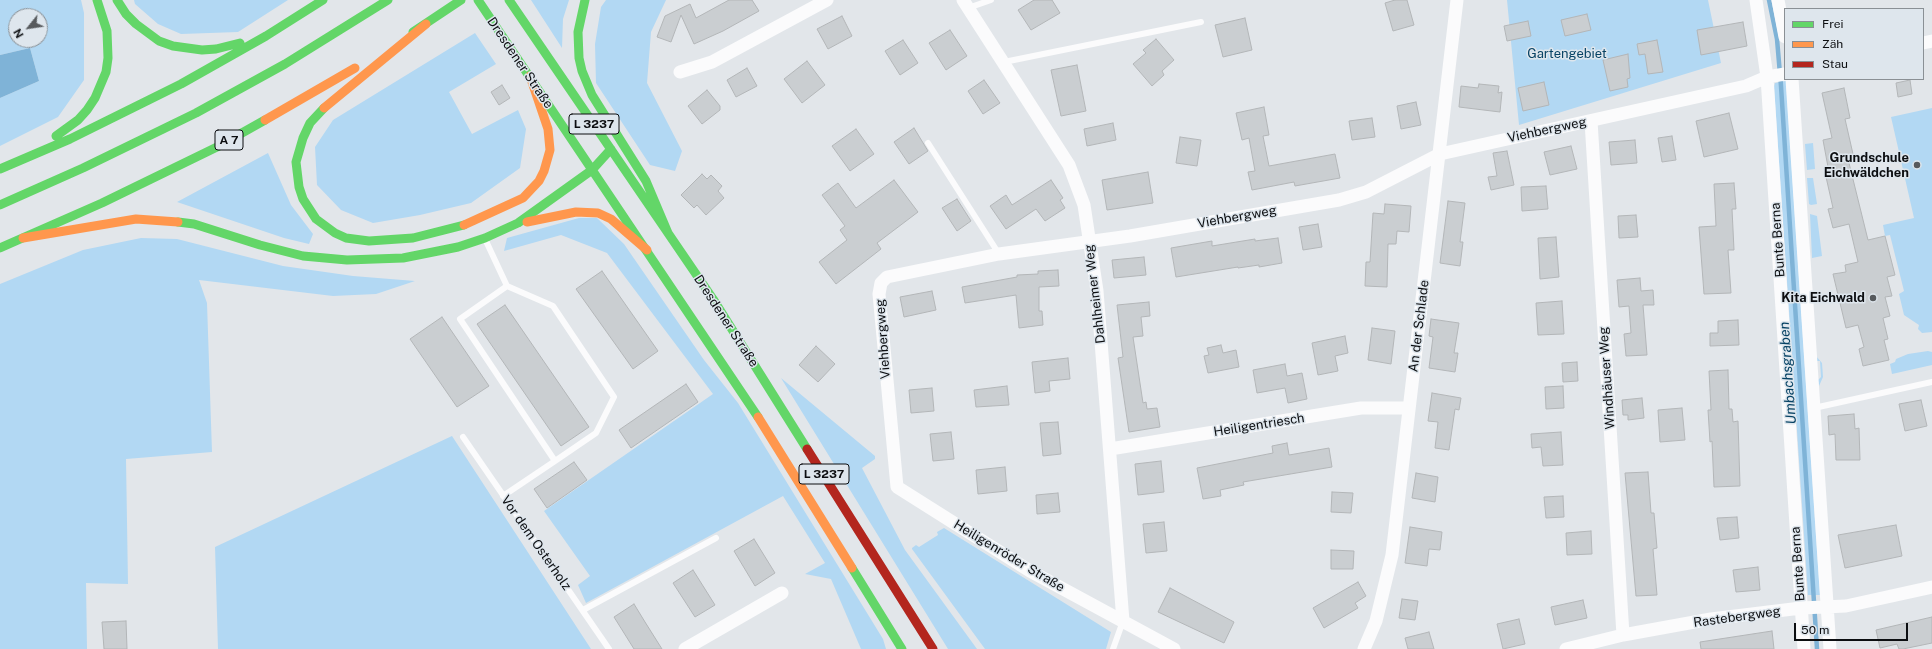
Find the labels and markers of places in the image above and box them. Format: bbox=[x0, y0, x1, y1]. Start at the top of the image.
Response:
place label: Grundschule Eichwäldchen bbox=[1824, 150, 1909, 181]
marker: Grundschule Eichwäldchen bbox=[1912, 160, 1922, 170]
place label: Kita Eichwald bbox=[1781, 290, 1865, 306]
marker: Kita Eichwald bbox=[1868, 293, 1878, 303]

